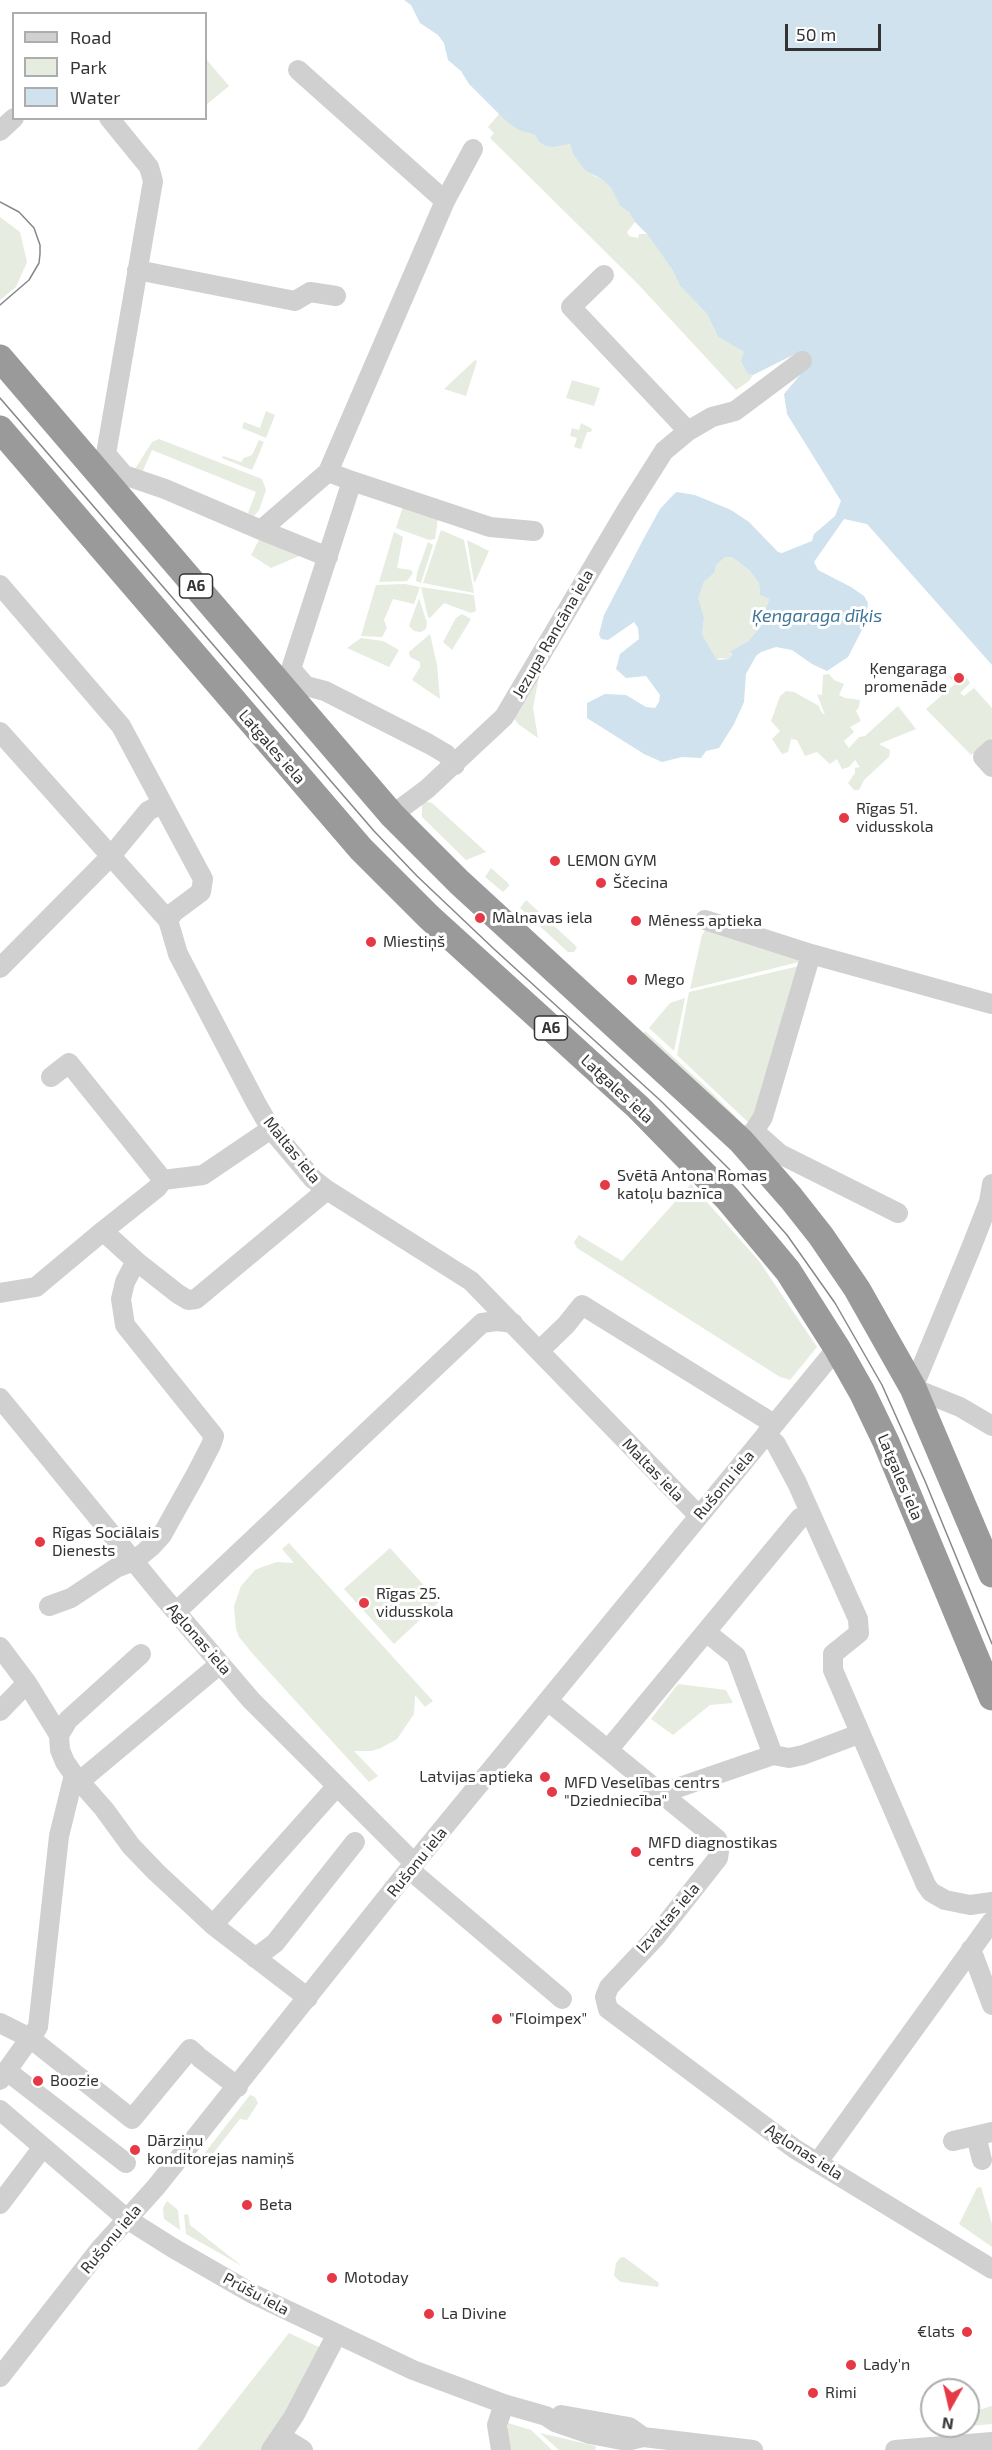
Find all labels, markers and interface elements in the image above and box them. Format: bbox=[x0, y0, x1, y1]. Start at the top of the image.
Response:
legend bbox=[12, 12, 207, 120]
scale bar bbox=[788, 12, 884, 50]
text: 50 m bbox=[796, 23, 836, 45]
text: Road bbox=[70, 26, 111, 48]
text: Park bbox=[70, 56, 107, 78]
text: Water bbox=[70, 86, 120, 108]
street label: Jezupa Rancāna iela bbox=[508, 566, 598, 702]
road number: A6 bbox=[180, 574, 212, 598]
water label: Ķengaraga dīķis bbox=[752, 605, 882, 627]
place label: Ķengaraga promenāde bbox=[864, 659, 947, 697]
marker: Ķengaraga promenāde bbox=[952, 671, 966, 685]
street label: Latgales iela bbox=[235, 706, 309, 788]
place label: Rīgas 51. vidusskola bbox=[856, 799, 934, 837]
marker: Rīgas 51. vidusskola bbox=[837, 811, 851, 825]
place label: LEMON GYM bbox=[567, 851, 657, 871]
marker: LEMON GYM bbox=[548, 854, 562, 868]
place label: Ščecina bbox=[613, 873, 668, 893]
marker: Ščecina bbox=[594, 876, 608, 890]
place label: Malnavas iela bbox=[492, 908, 593, 928]
marker: Malnavas iela bbox=[473, 911, 487, 925]
place label: Mēness aptieka bbox=[648, 911, 762, 931]
marker: Mēness aptieka bbox=[629, 914, 643, 928]
place label: Miestiņš bbox=[383, 932, 445, 952]
marker: Miestiņš bbox=[364, 935, 378, 949]
place label: Mego bbox=[644, 970, 685, 990]
marker: Mego bbox=[625, 973, 639, 987]
road number: A6 bbox=[534, 1016, 568, 1040]
street label: Latgales iela bbox=[577, 1051, 657, 1127]
street label: Maltas iela bbox=[259, 1113, 325, 1187]
place label: Svētā Antona Romas katoļu baznīca bbox=[617, 1166, 767, 1204]
marker: Svētā Antona Romas katoļu baznīca bbox=[598, 1178, 612, 1192]
street label: Latgales iela bbox=[873, 1431, 927, 1523]
street label: Maltas iela bbox=[618, 1435, 688, 1505]
street label: Rušonu iela bbox=[690, 1447, 758, 1523]
place label: Rīgas Sociālais Dienests bbox=[52, 1523, 159, 1561]
marker: Rīgas Sociālais Dienests bbox=[33, 1535, 47, 1549]
place label: Rīgas 25. vidusskola bbox=[376, 1584, 454, 1622]
marker: Rīgas 25. vidusskola bbox=[357, 1596, 371, 1610]
street label: Aglonas iela bbox=[163, 1599, 235, 1679]
place label: Latvijas aptieka bbox=[419, 1767, 533, 1787]
marker: Latvijas aptieka bbox=[538, 1770, 552, 1784]
place label: MFD Veselības centrs "Dziedniecība" bbox=[564, 1773, 720, 1811]
marker: MFD Veselības centrs "Dziedniecība" bbox=[545, 1785, 559, 1799]
street label: Rušonu iela bbox=[383, 1823, 451, 1901]
place label: MFD diagnostikas centrs bbox=[648, 1833, 777, 1871]
marker: MFD diagnostikas centrs bbox=[629, 1845, 643, 1859]
street label: Izvaltas iela bbox=[632, 1879, 704, 1957]
place label: "Floimpex" bbox=[509, 2009, 587, 2029]
marker: "Floimpex" bbox=[490, 2012, 504, 2026]
place label: Boozie bbox=[50, 2071, 99, 2091]
marker: Boozie bbox=[31, 2074, 45, 2088]
street label: Aglonas iela bbox=[762, 2120, 846, 2184]
place label: Dārziņu konditorejas namiņš bbox=[147, 2131, 294, 2169]
marker: Dārziņu konditorejas namiņš bbox=[128, 2143, 142, 2157]
place label: Beta bbox=[259, 2195, 292, 2215]
marker: Beta bbox=[240, 2198, 254, 2212]
street label: Rušonu iela bbox=[77, 2201, 145, 2277]
place label: Motoday bbox=[344, 2268, 409, 2288]
street label: Prūšu iela bbox=[220, 2269, 292, 2319]
marker: Motoday bbox=[325, 2271, 339, 2285]
place label: La Divine bbox=[441, 2304, 507, 2324]
marker: La Divine bbox=[422, 2307, 436, 2321]
place label: €lats bbox=[917, 2322, 955, 2342]
marker: €lats bbox=[960, 2325, 974, 2339]
place label: Lady'n bbox=[863, 2355, 910, 2375]
marker: Lady'n bbox=[844, 2358, 858, 2372]
north arrow bbox=[920, 2378, 980, 2438]
place label: Rimi bbox=[825, 2383, 857, 2403]
marker: Rimi bbox=[806, 2386, 820, 2400]
text: N bbox=[941, 2414, 955, 2435]

